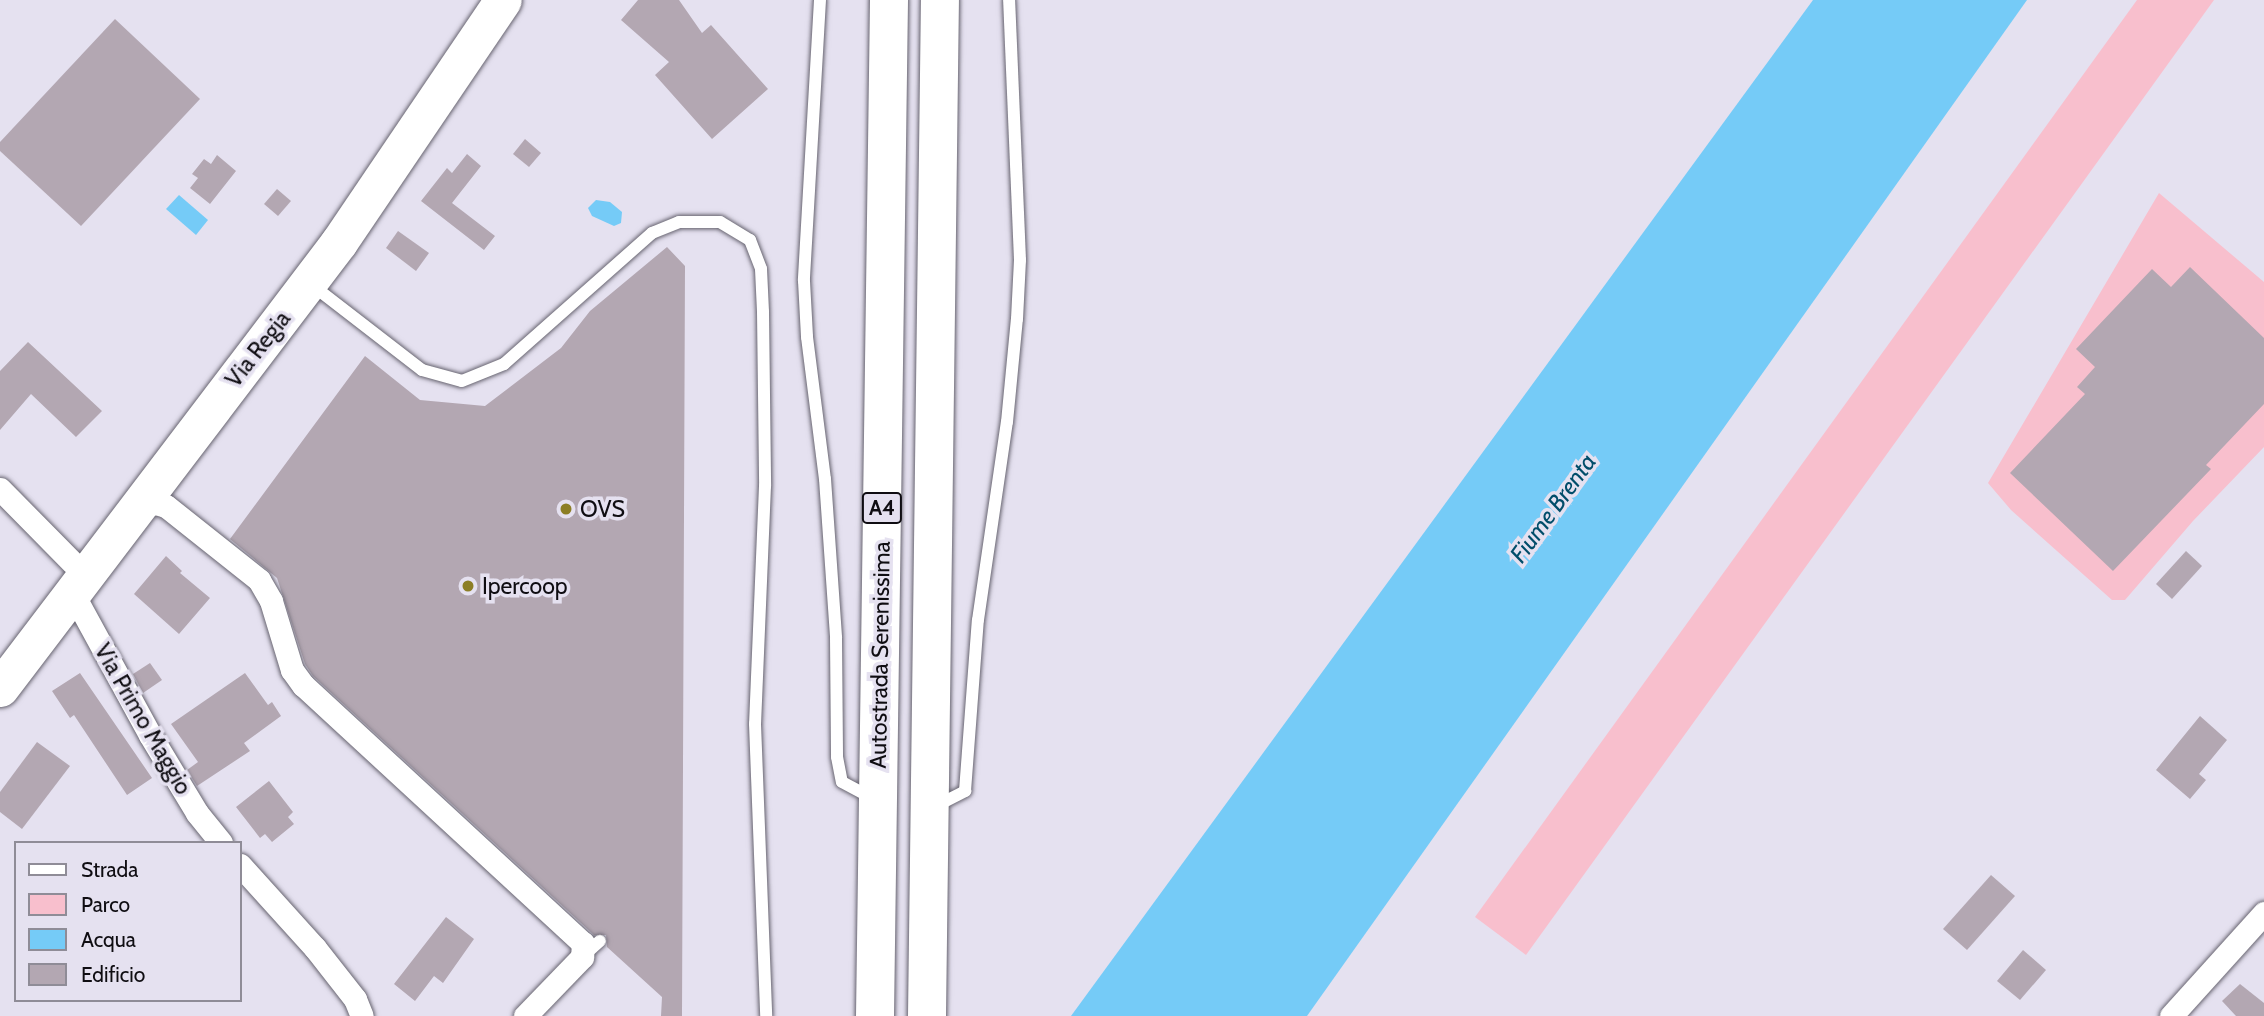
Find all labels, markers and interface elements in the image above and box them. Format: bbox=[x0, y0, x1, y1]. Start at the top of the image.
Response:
street label: Via Regia bbox=[220, 305, 296, 393]
water label: Fiume Brenta bbox=[1504, 448, 1602, 568]
road number: A4 bbox=[861, 490, 903, 526]
place label: OVS bbox=[580, 495, 625, 523]
marker: OVS bbox=[558, 501, 574, 517]
street label: Autostrada Serenissima bbox=[864, 541, 896, 769]
place label: Ipercoop bbox=[482, 572, 568, 600]
marker: Ipercoop bbox=[460, 578, 476, 594]
street label: Via Primo Maggio bbox=[89, 639, 197, 799]
legend bbox=[14, 841, 242, 1002]
text: Strada bbox=[81, 857, 138, 882]
text: Parco bbox=[81, 892, 130, 917]
text: Acqua bbox=[81, 927, 136, 952]
text: Edificio bbox=[81, 962, 145, 987]

